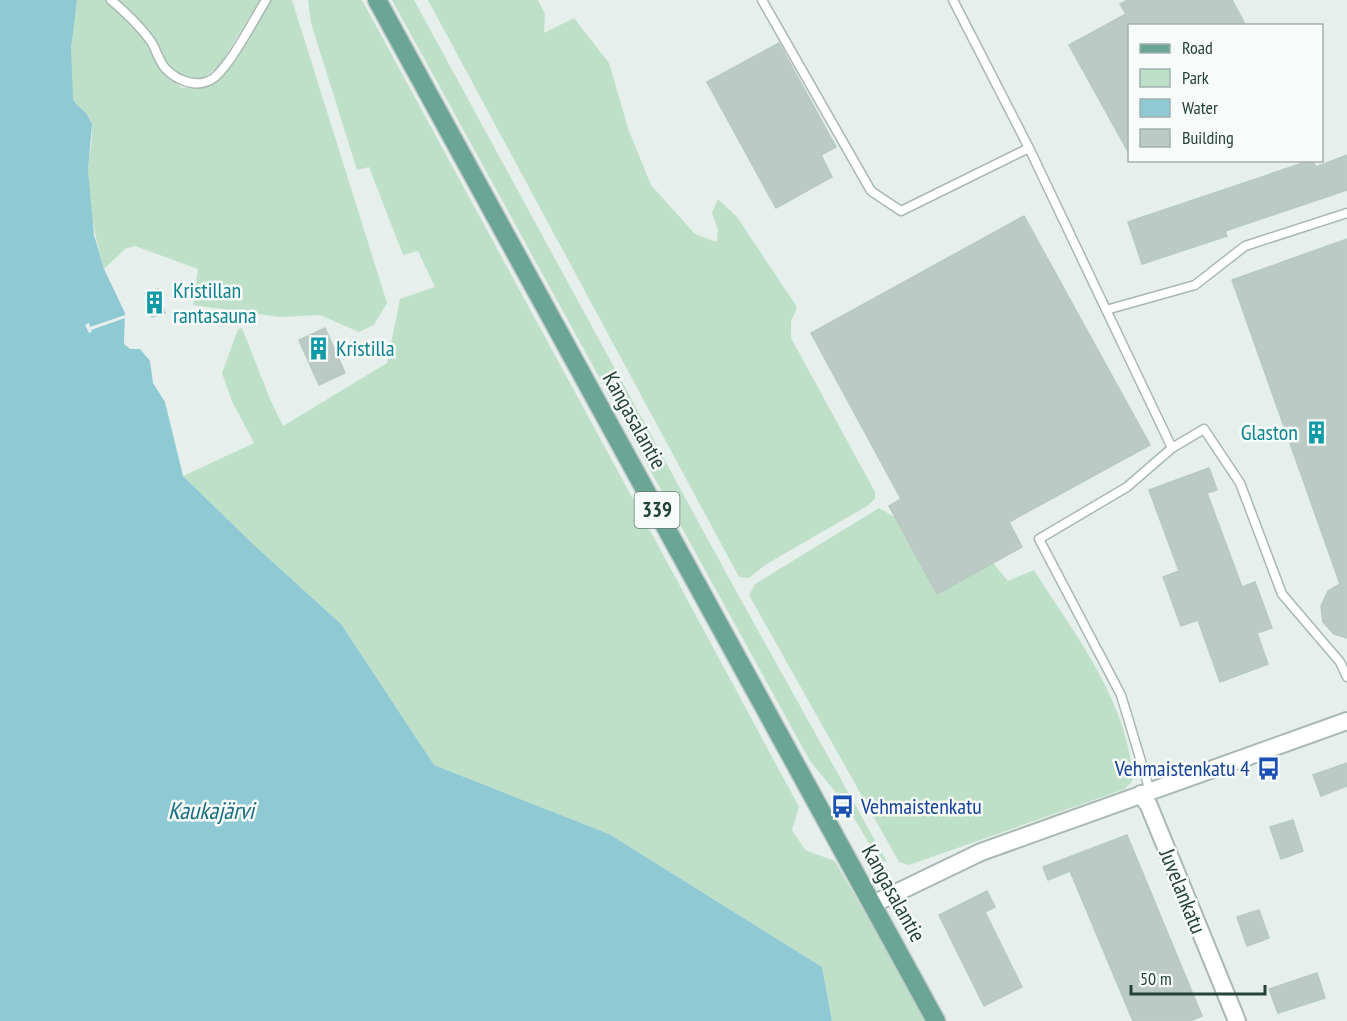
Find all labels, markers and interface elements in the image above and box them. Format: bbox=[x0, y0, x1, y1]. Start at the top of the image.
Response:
legend bbox=[1128, 24, 1323, 162]
text: Road bbox=[1182, 36, 1213, 59]
text: Park bbox=[1182, 66, 1209, 89]
text: Water bbox=[1182, 96, 1218, 119]
text: Building bbox=[1182, 126, 1234, 149]
place label: Kristillan rantasauna bbox=[173, 276, 257, 329]
building icon: Kristillan rantasauna bbox=[142, 290, 168, 316]
place label: Kristilla bbox=[336, 334, 395, 362]
building icon: Kristilla bbox=[305, 335, 331, 361]
street label: Kangasalantie bbox=[597, 366, 673, 474]
place label: Glaston bbox=[1241, 418, 1298, 446]
building icon: Glaston bbox=[1303, 419, 1329, 445]
road number: 339 bbox=[634, 492, 680, 528]
place label: Vehmaistenkatu 4 bbox=[1114, 754, 1250, 782]
bus stop icon: Vehmaistenkatu 4 bbox=[1255, 755, 1281, 781]
place label: Vehmaistenkatu bbox=[860, 792, 982, 820]
bus stop icon: Vehmaistenkatu bbox=[830, 793, 856, 819]
water label: Kaukajärvi bbox=[168, 795, 257, 826]
street label: Kangasalantie bbox=[856, 839, 932, 947]
street label: Juvelankatu bbox=[1153, 844, 1213, 938]
scale bar bbox=[1131, 958, 1264, 996]
text: 50 m bbox=[1140, 967, 1172, 990]

